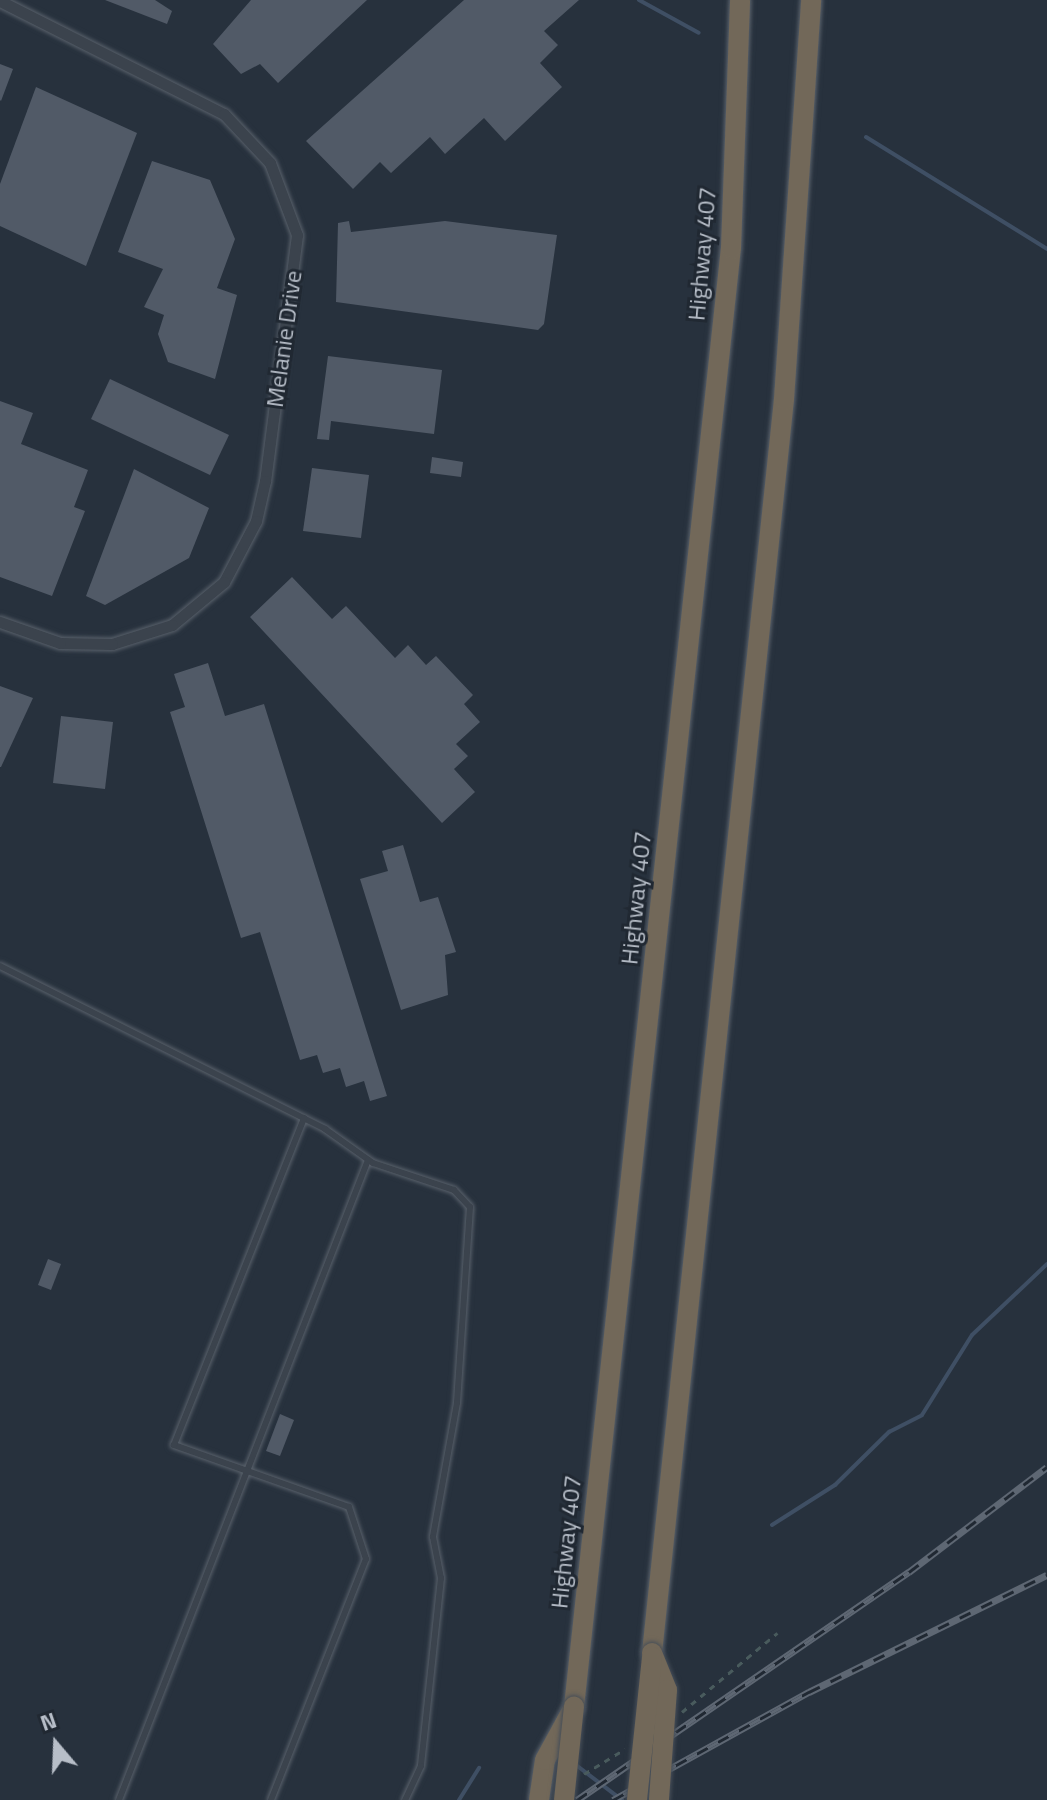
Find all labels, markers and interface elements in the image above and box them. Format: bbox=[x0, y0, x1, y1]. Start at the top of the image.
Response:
street label: Highway 407 bbox=[682, 186, 722, 322]
street label: Melanie Drive bbox=[260, 269, 308, 409]
street label: Highway 407 bbox=[615, 830, 657, 966]
street label: Highway 407 bbox=[545, 1474, 587, 1610]
text: N bbox=[35, 1703, 61, 1740]
north arrow bbox=[16, 1704, 96, 1784]

